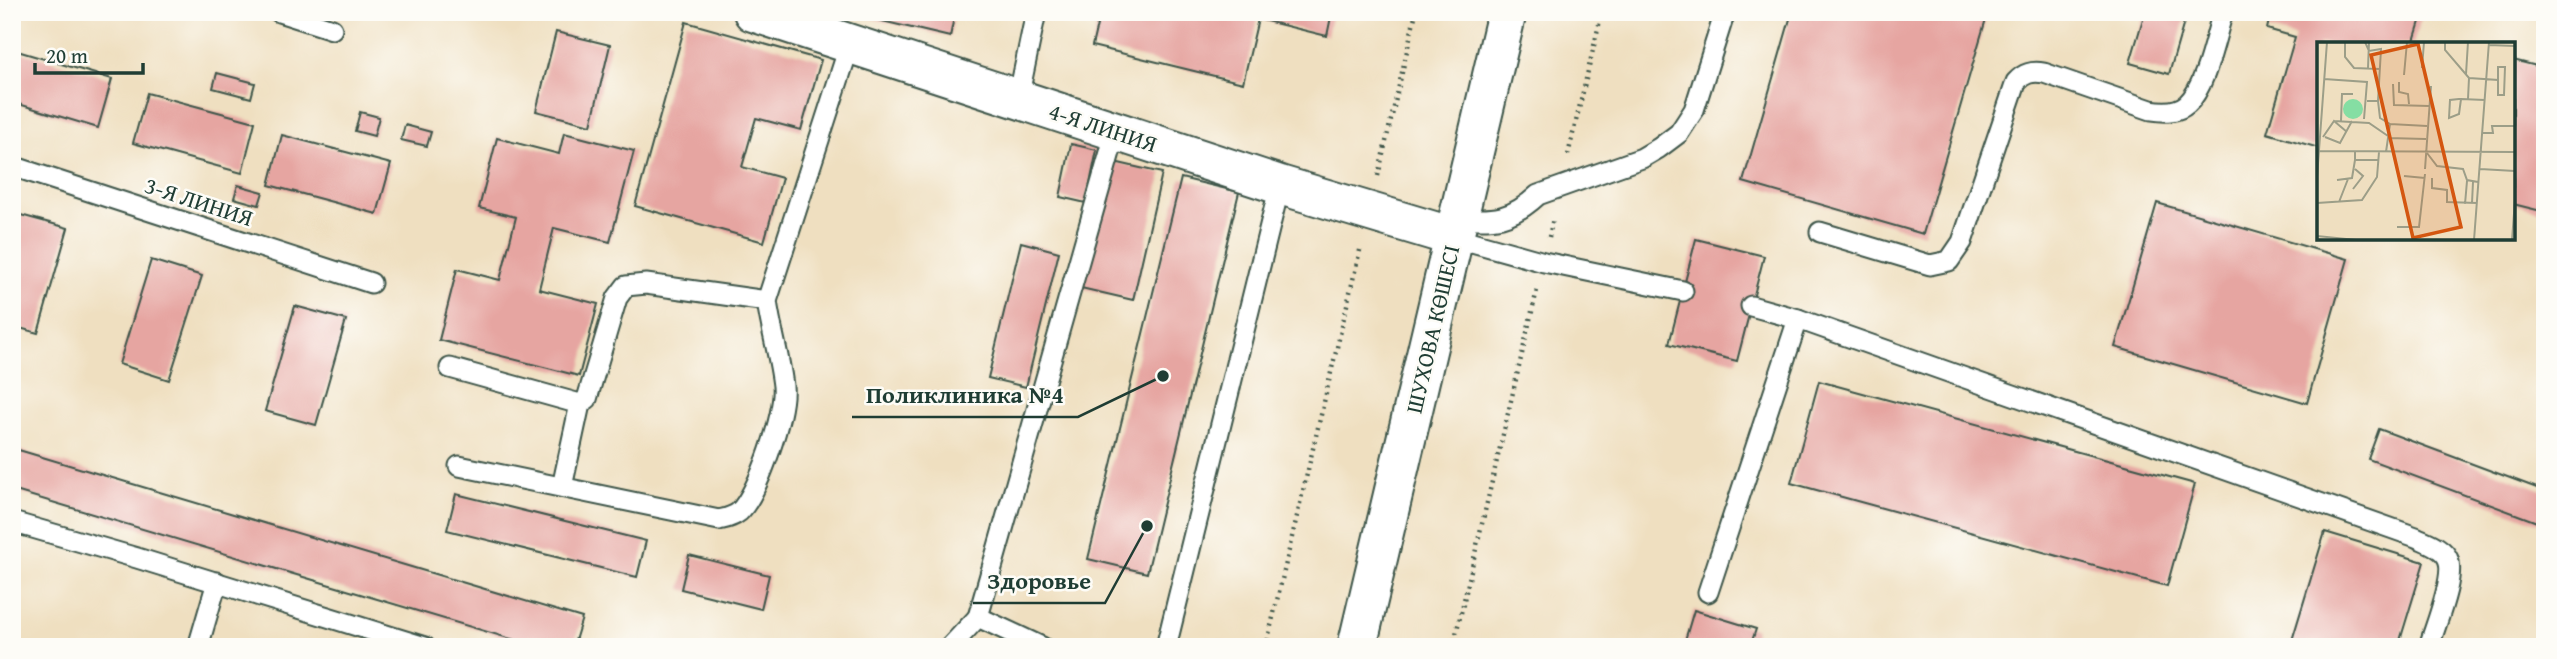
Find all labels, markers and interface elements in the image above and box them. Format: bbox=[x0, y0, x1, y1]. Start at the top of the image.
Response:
scale bar bbox=[35, 32, 144, 76]
text: 20 m bbox=[46, 40, 88, 71]
inset map bbox=[2317, 42, 2515, 240]
street label: 4-Я ЛИНИЯ bbox=[1045, 94, 1162, 160]
street label: 3-Я ЛИНИЯ bbox=[141, 168, 258, 234]
street label: ШУХОВА КӨШЕСІ bbox=[1397, 241, 1467, 417]
callout: Поликлиника №4 bbox=[852, 372, 1078, 417]
text: Поликлиника №4 bbox=[866, 377, 1064, 412]
callout: Здоровье bbox=[973, 558, 1105, 603]
text: Здоровье bbox=[987, 563, 1091, 598]

